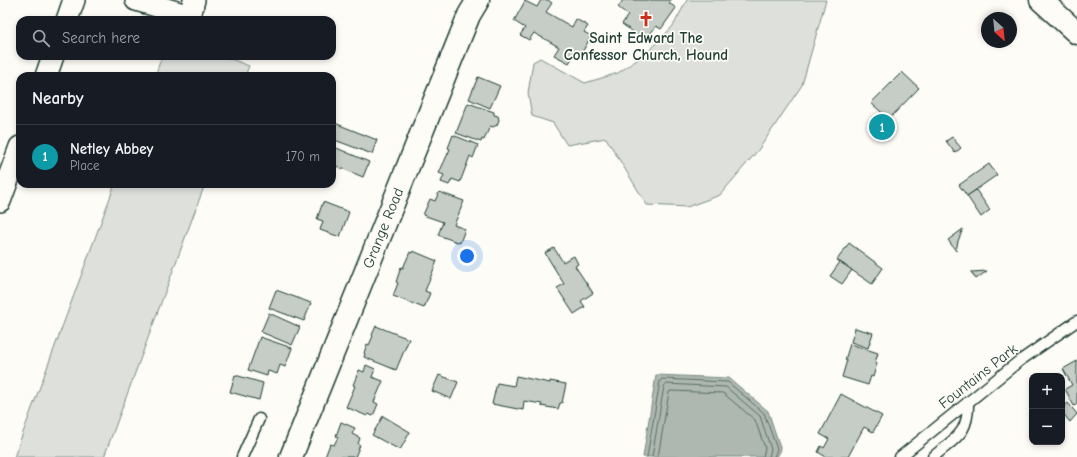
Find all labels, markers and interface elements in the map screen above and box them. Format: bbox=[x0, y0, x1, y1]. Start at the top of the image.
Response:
church icon: Saint Edward The Confessor Church, Hound bbox=[637, 10, 655, 28]
north arrow bbox=[981, 12, 1017, 48]
search box bbox=[16, 16, 336, 60]
icon: search bbox=[30, 27, 52, 49]
text: Search here bbox=[62, 29, 140, 47]
place label: Saint Edward The Confessor Church, Hound bbox=[564, 29, 728, 64]
text: Nearby bbox=[32, 89, 83, 108]
pin: 1 bbox=[869, 112, 895, 142]
text: Netley Abbey bbox=[70, 140, 153, 158]
text: 1 bbox=[42, 149, 48, 164]
text: 170 m bbox=[286, 149, 320, 164]
text: Place bbox=[70, 158, 100, 173]
street label: Grange Road bbox=[359, 185, 407, 271]
your location bbox=[457, 246, 477, 266]
street label: Fountains Park bbox=[935, 339, 1022, 412]
map controls bbox=[1029, 373, 1065, 445]
button: + bbox=[1029, 373, 1065, 409]
button: − bbox=[1029, 409, 1065, 445]

